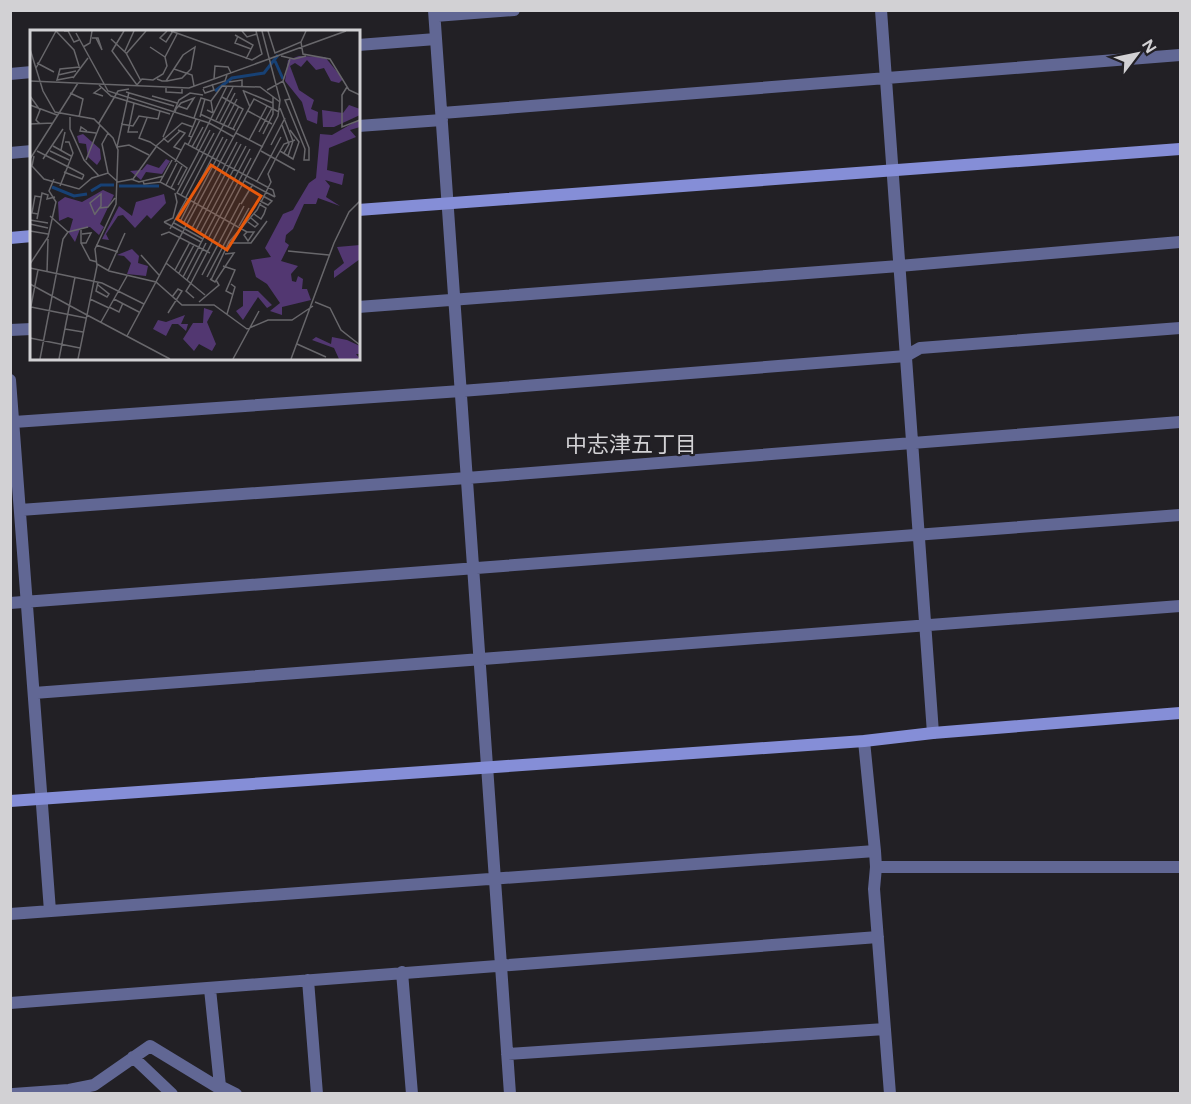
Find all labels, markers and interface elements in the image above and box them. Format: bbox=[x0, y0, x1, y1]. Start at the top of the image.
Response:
north arrow bbox=[1107, 24, 1167, 84]
inset map bbox=[30, 30, 360, 360]
text: N bbox=[1138, 36, 1161, 57]
district label: 中志津五丁目 bbox=[565, 431, 697, 458]

